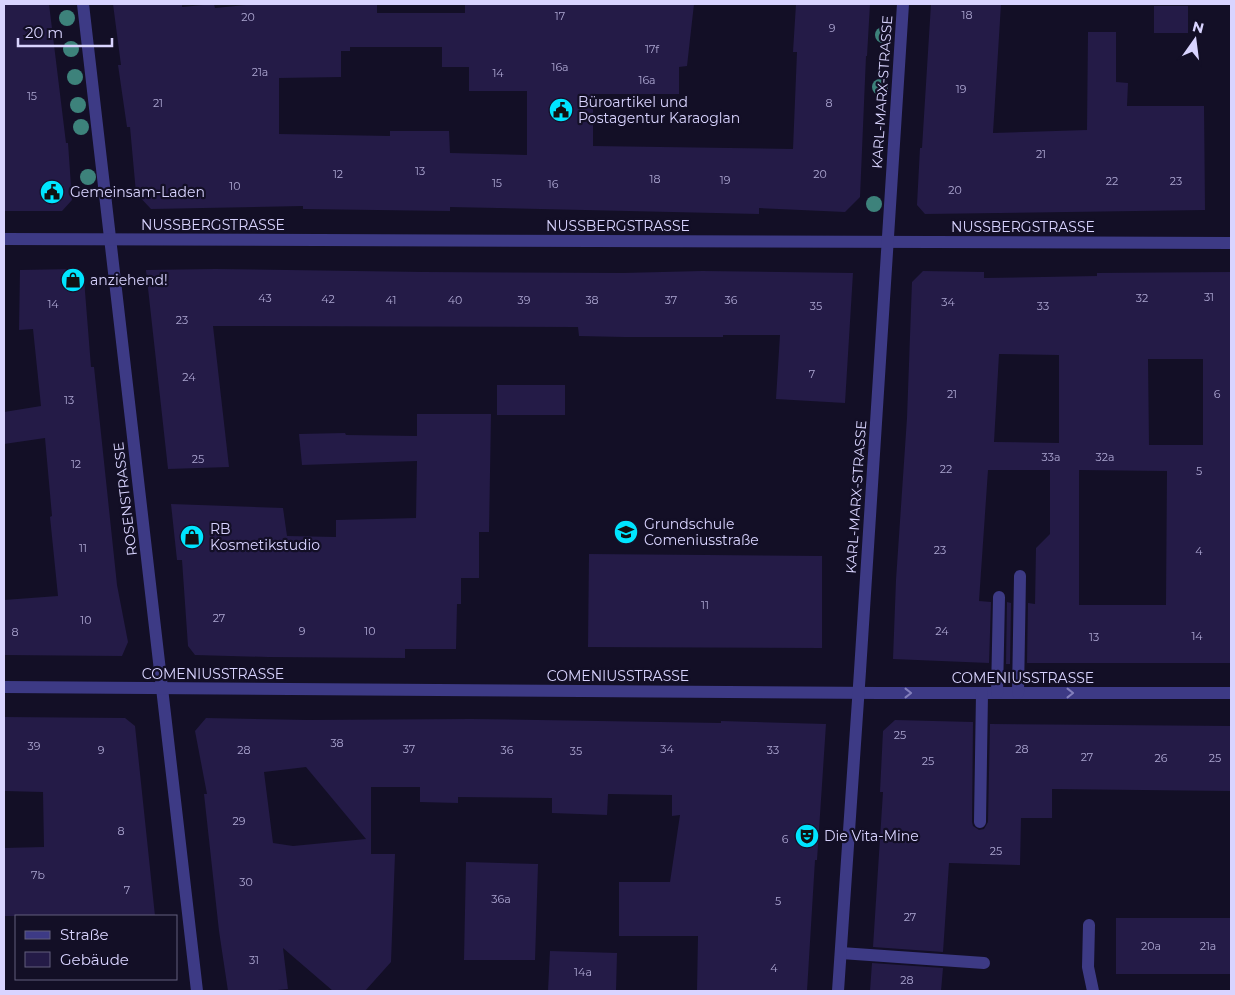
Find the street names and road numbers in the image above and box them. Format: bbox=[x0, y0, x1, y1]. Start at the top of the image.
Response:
street label: KARL-MARX-STRASSE bbox=[868, 15, 896, 169]
street label: NUSSBERGSTRASSE bbox=[141, 216, 285, 234]
street label: NUSSBERGSTRASSE bbox=[546, 217, 690, 235]
street label: NUSSBERGSTRASSE bbox=[951, 218, 1095, 236]
street label: KARL-MARX-STRASSE bbox=[842, 420, 870, 574]
street label: ROSENSTRASSE bbox=[109, 441, 141, 557]
street label: COMENIUSSTRASSE bbox=[142, 665, 284, 683]
street label: COMENIUSSTRASSE bbox=[547, 667, 689, 685]
street label: COMENIUSSTRASSE bbox=[952, 669, 1094, 687]

